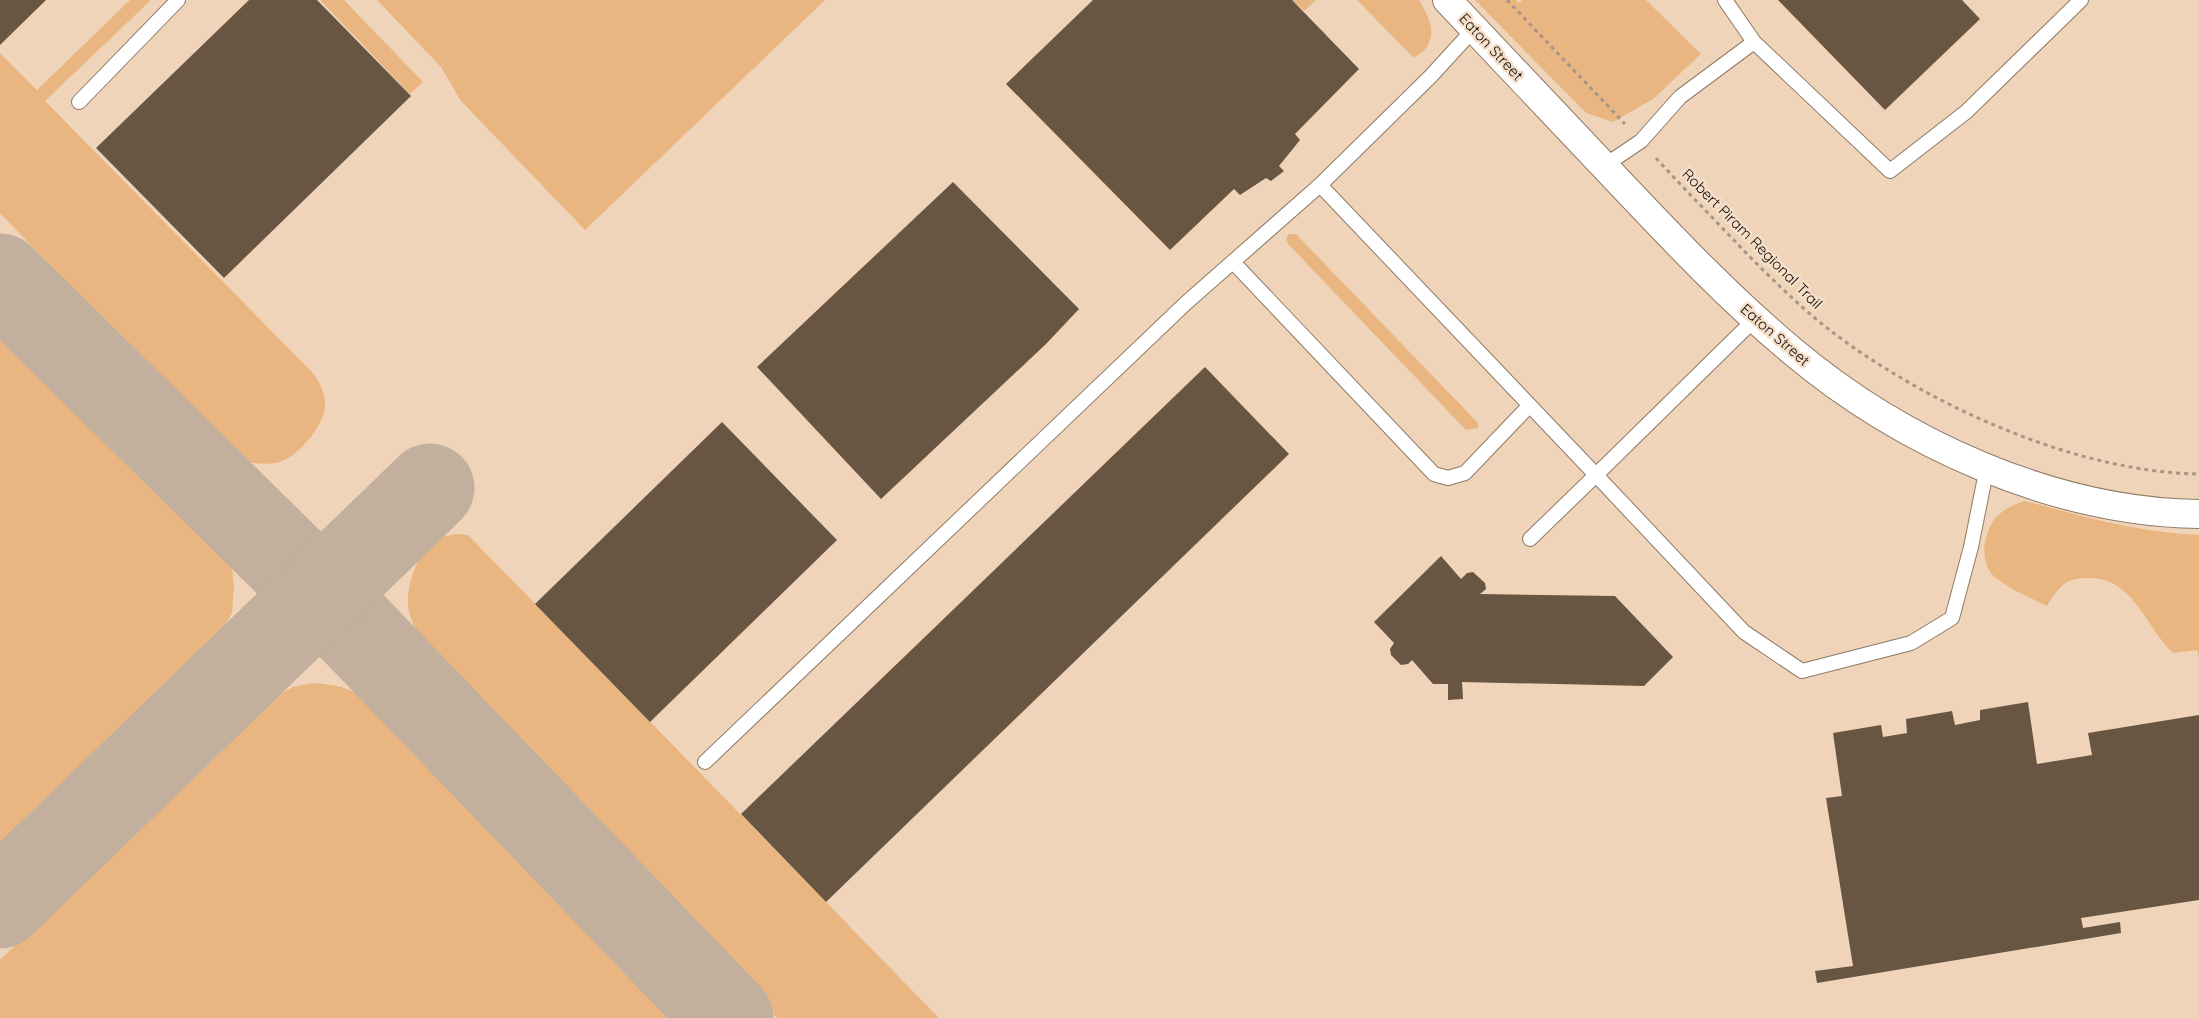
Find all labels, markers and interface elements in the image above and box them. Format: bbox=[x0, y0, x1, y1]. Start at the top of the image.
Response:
street label: Eaton Street bbox=[1455, 9, 1527, 84]
street label: Robert Piram Regional Trail bbox=[1678, 164, 1827, 313]
street label: Eaton Street bbox=[1737, 299, 1814, 370]

